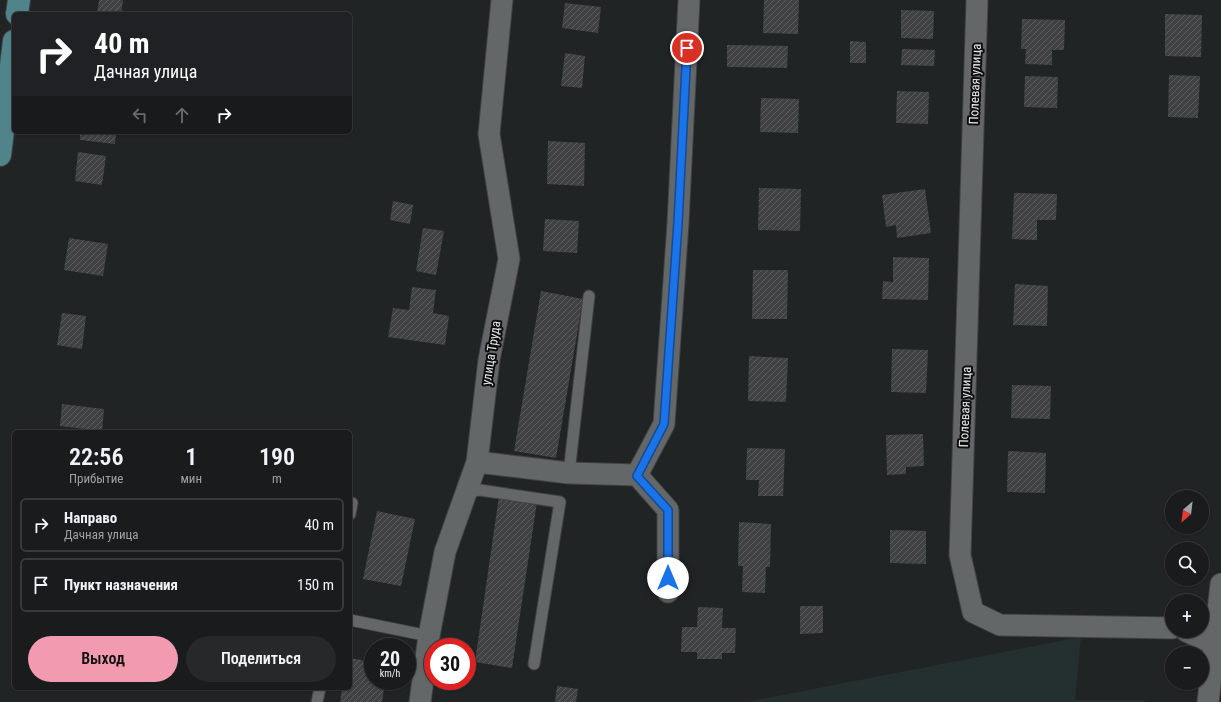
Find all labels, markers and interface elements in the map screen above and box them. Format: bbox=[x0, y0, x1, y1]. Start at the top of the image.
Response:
text: 40 m bbox=[94, 27, 150, 60]
icon: right bbox=[28, 28, 80, 80]
pin bbox=[670, 31, 704, 65]
icon: arrive bbox=[676, 37, 698, 59]
street label: Полевая улица bbox=[966, 43, 984, 125]
text: Дачная улица bbox=[94, 61, 197, 82]
icon: left bbox=[129, 104, 151, 126]
icon: ahead bbox=[171, 104, 193, 126]
icon: right bbox=[213, 104, 235, 126]
street label: улица Труда bbox=[479, 320, 503, 386]
street label: Полевая улица bbox=[956, 366, 974, 448]
text: 22:56 bbox=[69, 443, 124, 471]
text: 1 bbox=[185, 443, 197, 471]
text: 190 bbox=[259, 443, 295, 471]
text: Прибытие bbox=[69, 471, 123, 486]
text: мин bbox=[180, 471, 202, 486]
text: m bbox=[272, 471, 282, 486]
north arrow bbox=[1165, 490, 1209, 534]
map controls bbox=[1165, 490, 1209, 690]
text: Направо bbox=[64, 509, 117, 527]
icon: right bbox=[30, 514, 52, 536]
text: 40 m bbox=[304, 516, 334, 534]
text: Дачная улица bbox=[64, 527, 139, 542]
button: search bbox=[1165, 542, 1209, 586]
position arrow bbox=[647, 557, 689, 599]
icon: arrive bbox=[30, 574, 52, 596]
text: Пункт назначения bbox=[64, 576, 178, 594]
text: 150 m bbox=[297, 576, 334, 594]
button: + bbox=[1165, 594, 1209, 638]
button: Выход bbox=[28, 636, 178, 682]
button: Поделиться bbox=[186, 636, 336, 682]
speed limit sign: 30 bbox=[424, 638, 476, 690]
button: − bbox=[1165, 646, 1209, 690]
text: 20 bbox=[380, 647, 400, 671]
text: km/h bbox=[380, 668, 400, 679]

